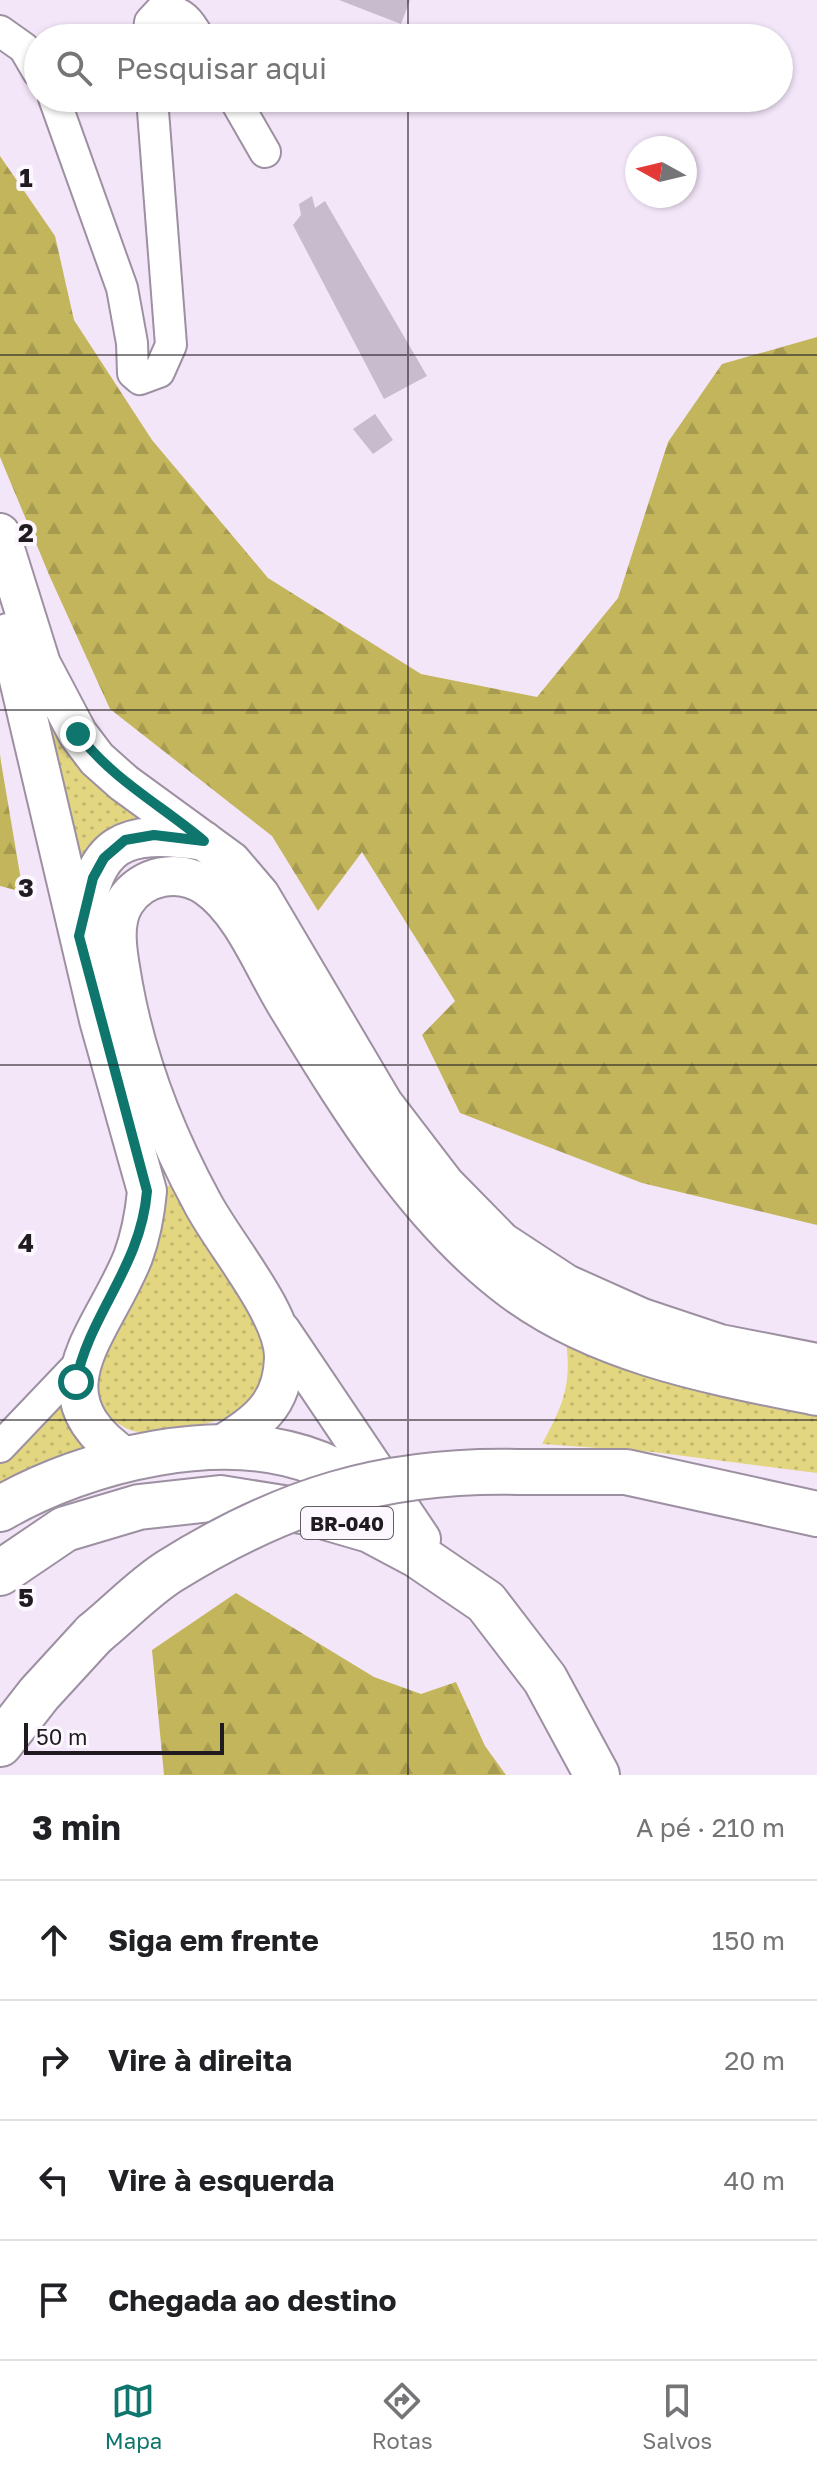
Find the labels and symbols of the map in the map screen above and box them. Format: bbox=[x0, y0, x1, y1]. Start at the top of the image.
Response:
north arrow bbox=[625, 136, 697, 208]
text: 1 bbox=[19, 162, 33, 193]
text: 2 bbox=[18, 517, 34, 548]
route end bbox=[60, 716, 96, 752]
text: 3 bbox=[18, 872, 34, 903]
text: 4 bbox=[18, 1227, 34, 1258]
route start bbox=[58, 1364, 94, 1400]
road number: BR-040 bbox=[301, 1507, 393, 1539]
text: 5 bbox=[18, 1582, 34, 1613]
scale bar bbox=[24, 1719, 224, 1755]

